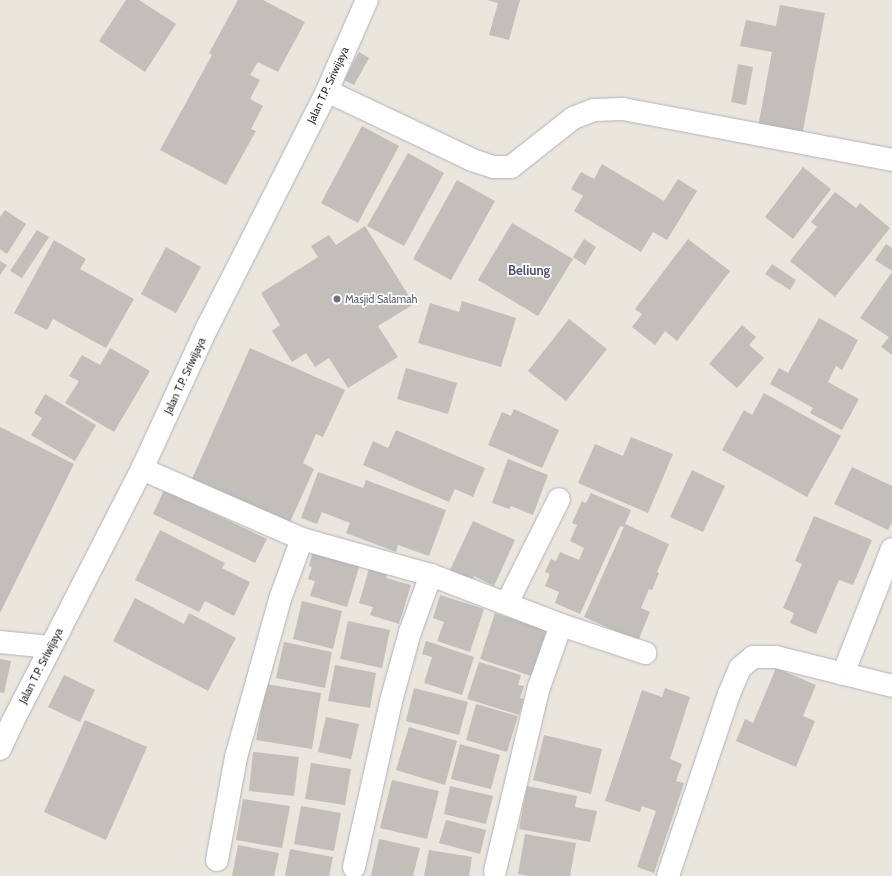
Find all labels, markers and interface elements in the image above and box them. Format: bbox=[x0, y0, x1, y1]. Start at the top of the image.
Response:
street label: Jalan T.P. Sriwijaya bbox=[304, 45, 352, 125]
district label: Beliung bbox=[508, 262, 550, 278]
place label: Masjid Salamah bbox=[345, 292, 417, 306]
marker: Masjid Salamah bbox=[332, 294, 342, 304]
street label: Jalan T.P. Sriwijaya bbox=[161, 336, 209, 416]
street label: Jalan T.P. Sriwijaya bbox=[16, 626, 66, 706]

